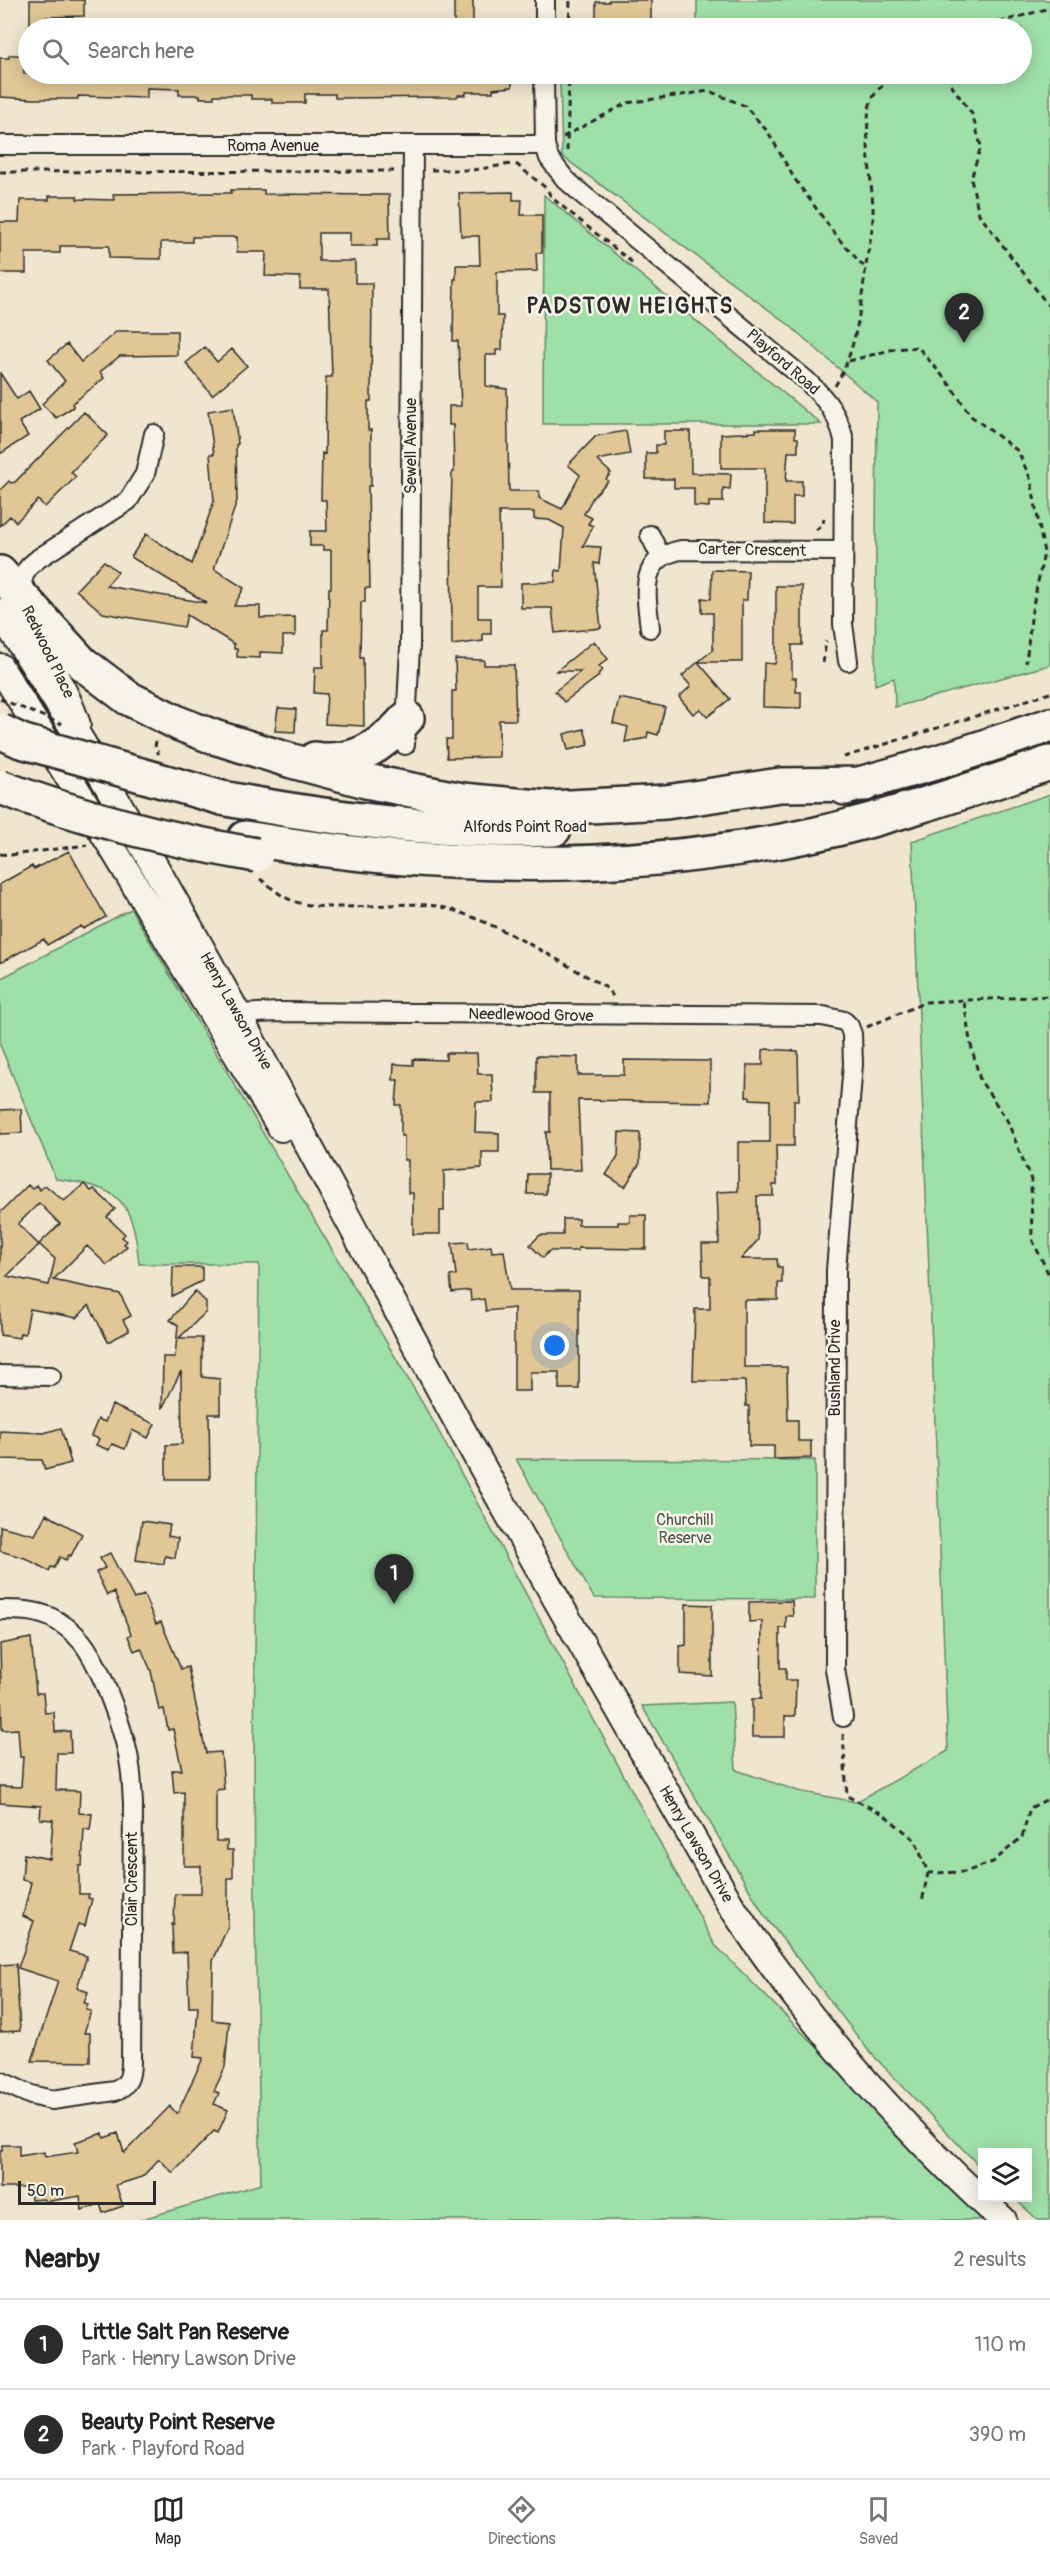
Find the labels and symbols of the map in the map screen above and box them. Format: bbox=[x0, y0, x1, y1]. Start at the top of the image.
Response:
street label: Roma Avenue bbox=[227, 136, 319, 156]
district label: PADSTOW HEIGHTS bbox=[526, 292, 734, 320]
pin: 2 bbox=[944, 294, 984, 343]
street label: Playford Road bbox=[742, 325, 824, 399]
street label: Sewell Avenue bbox=[401, 398, 421, 494]
street label: Carter Crescent bbox=[698, 539, 807, 561]
street label: Redwood Place bbox=[17, 602, 79, 702]
street label: Alfords Point Road bbox=[463, 817, 587, 837]
street label: Henry Lawson Drive bbox=[195, 949, 277, 1074]
street label: Needlewood Grove bbox=[468, 1004, 594, 1026]
street label: Bushland Drive bbox=[825, 1319, 845, 1417]
your location bbox=[540, 1331, 569, 1360]
park label: Churchill Reserve bbox=[656, 1510, 714, 1548]
pin: 1 bbox=[374, 1554, 414, 1604]
street label: Henry Lawson Drive bbox=[654, 1782, 738, 1906]
street label: Clair Crescent bbox=[122, 1831, 142, 1926]
scale bar bbox=[18, 2178, 156, 2206]

